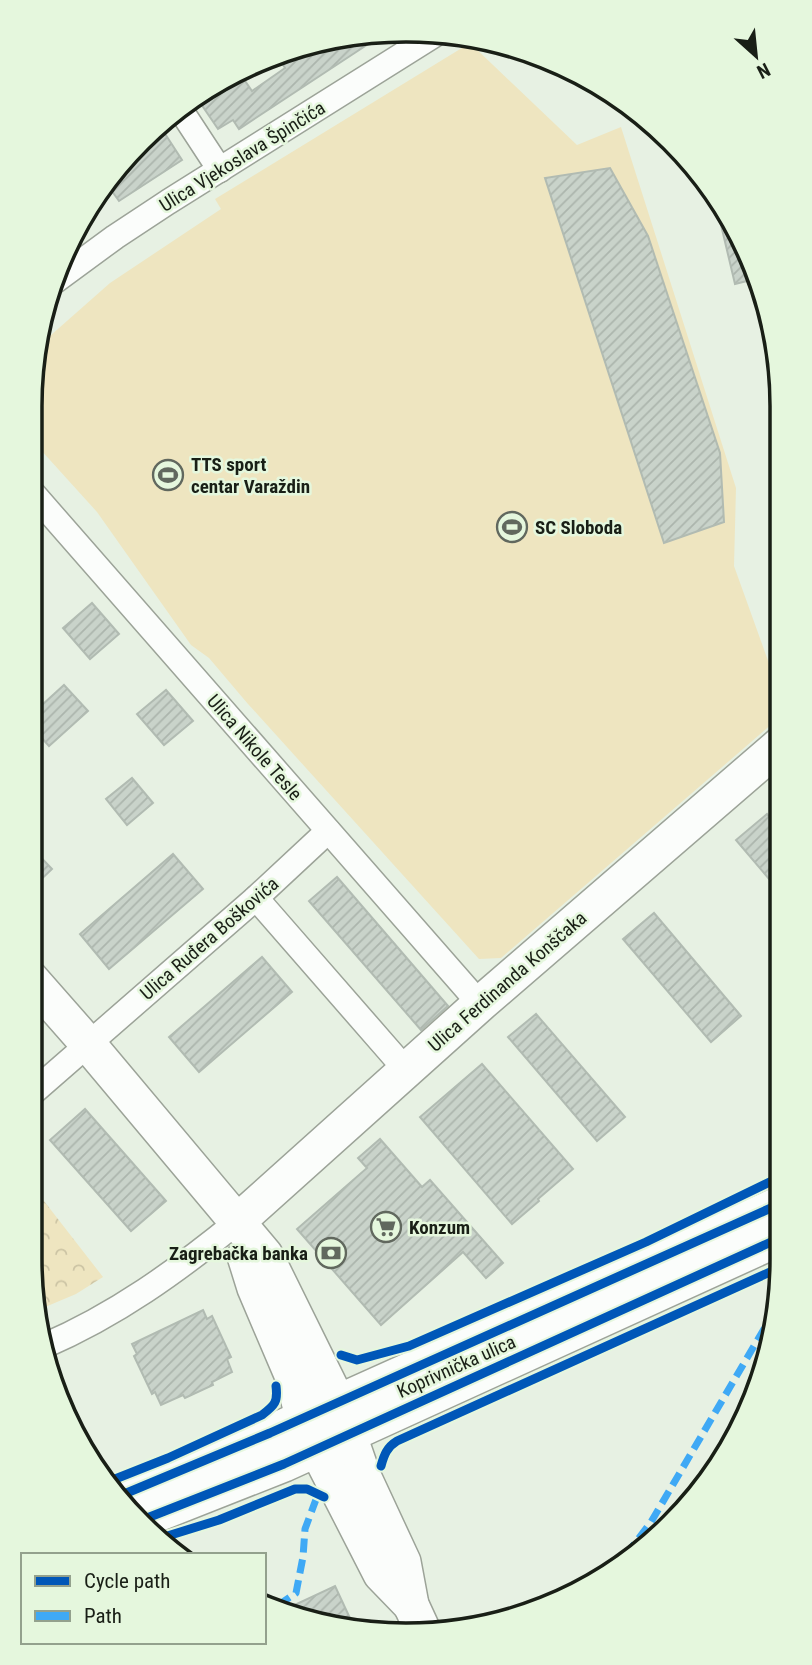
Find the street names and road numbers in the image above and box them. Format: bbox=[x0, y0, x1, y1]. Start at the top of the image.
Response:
street label: Ulica Vjekoslava Špinčića bbox=[155, 96, 329, 217]
street label: Ulica Nikole Tesle bbox=[202, 690, 307, 805]
street label: Ulica Ruđera Boškovića bbox=[136, 872, 283, 1005]
street label: Ulica Ferdinanda Konščaka bbox=[423, 906, 591, 1056]
street label: Koprivnička ulica bbox=[393, 1330, 519, 1403]

